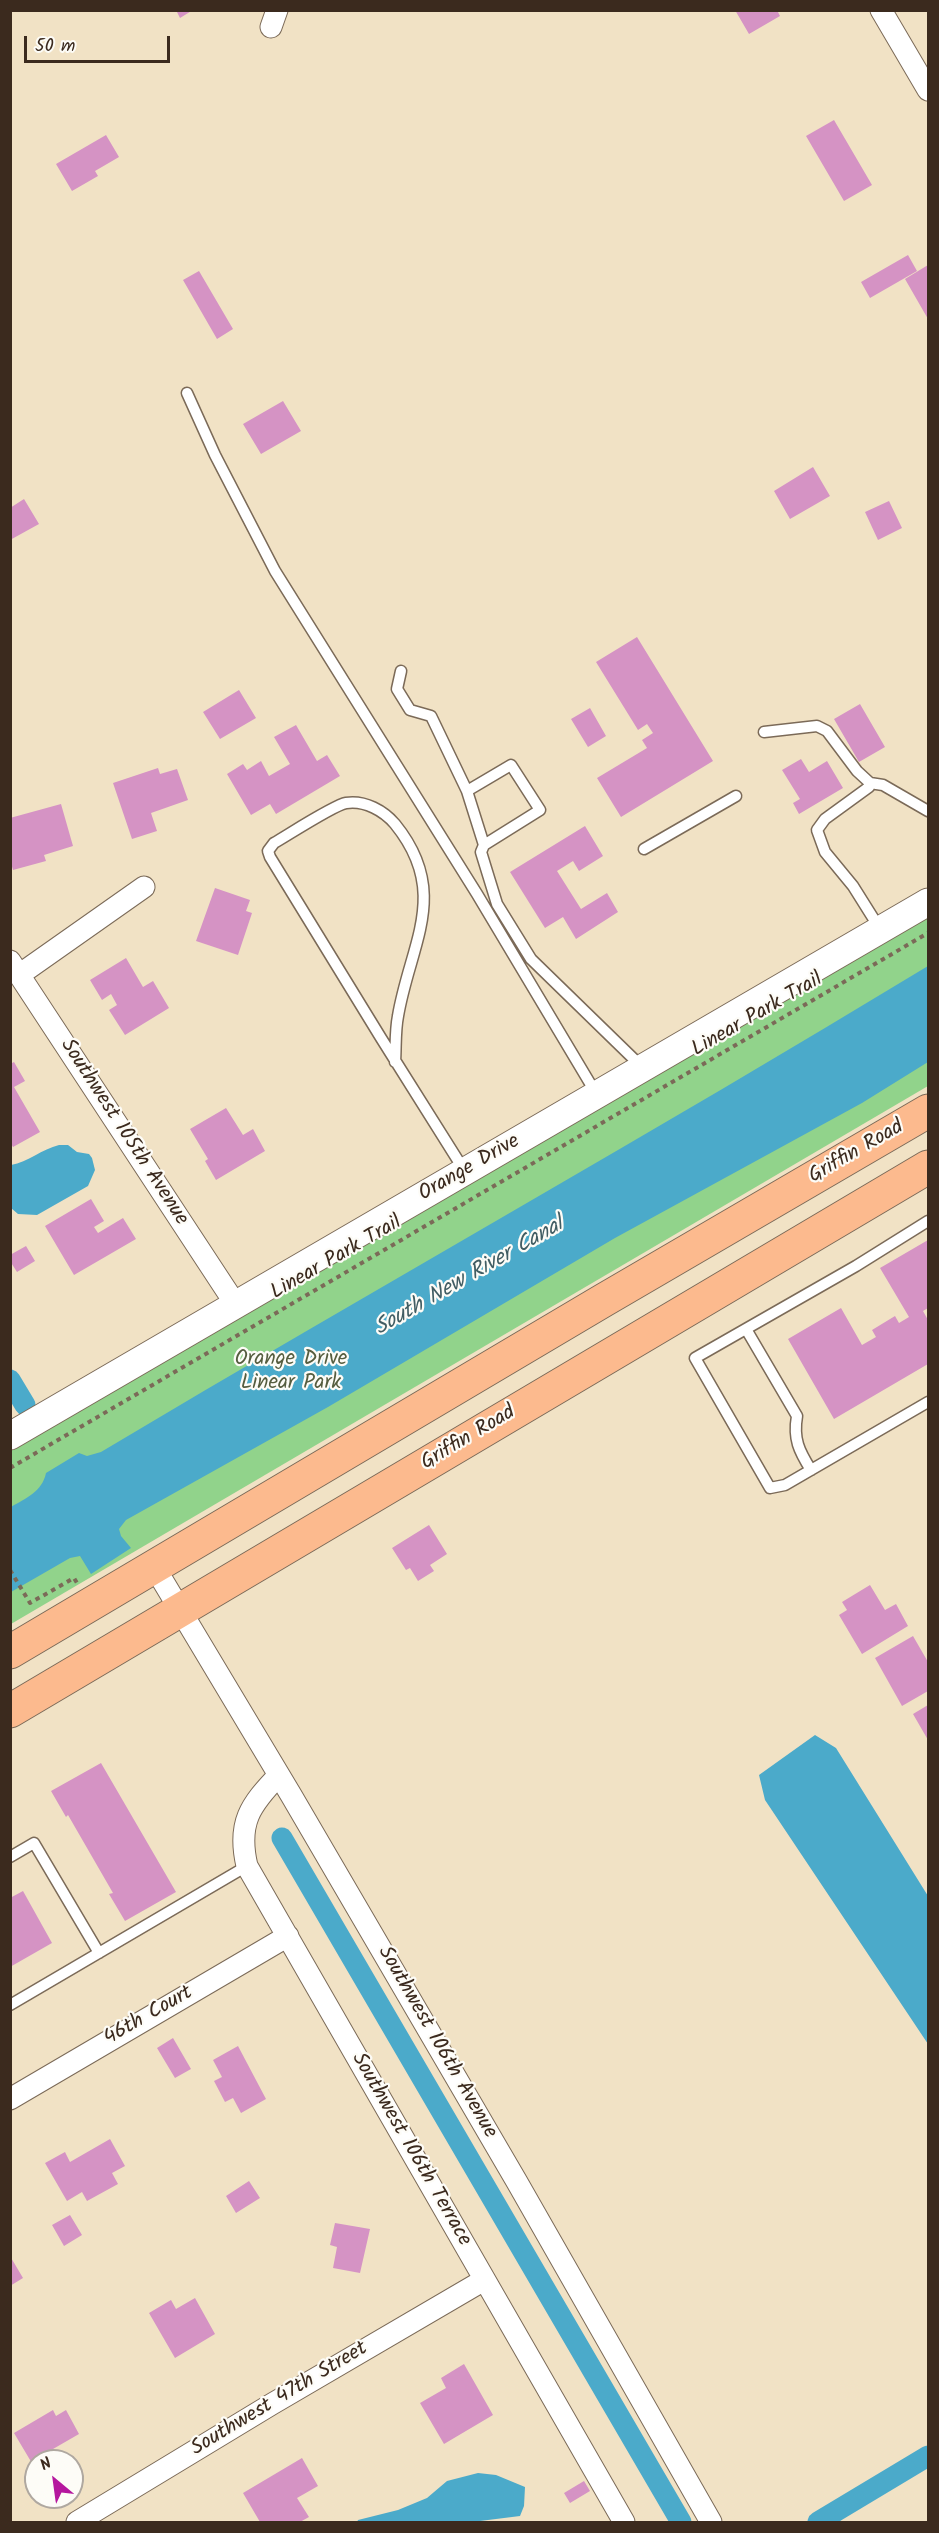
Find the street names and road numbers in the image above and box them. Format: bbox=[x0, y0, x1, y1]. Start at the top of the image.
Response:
street label: Linear Park Trail bbox=[688, 968, 828, 1064]
street label: Southwest 105th Avenue bbox=[53, 1035, 193, 1231]
street label: Griffin Road bbox=[805, 1116, 909, 1190]
street label: Orange Drive bbox=[415, 1130, 525, 1208]
street label: Linear Park Trail bbox=[267, 1211, 407, 1307]
street label: Griffin Road bbox=[417, 1401, 521, 1477]
street label: Southwest 106th Avenue bbox=[371, 1942, 501, 2144]
street label: 46th Court bbox=[100, 1982, 198, 2052]
street label: Southwest 106th Terrace bbox=[344, 2049, 476, 2251]
street label: Southwest 47th Street bbox=[187, 2337, 373, 2463]

